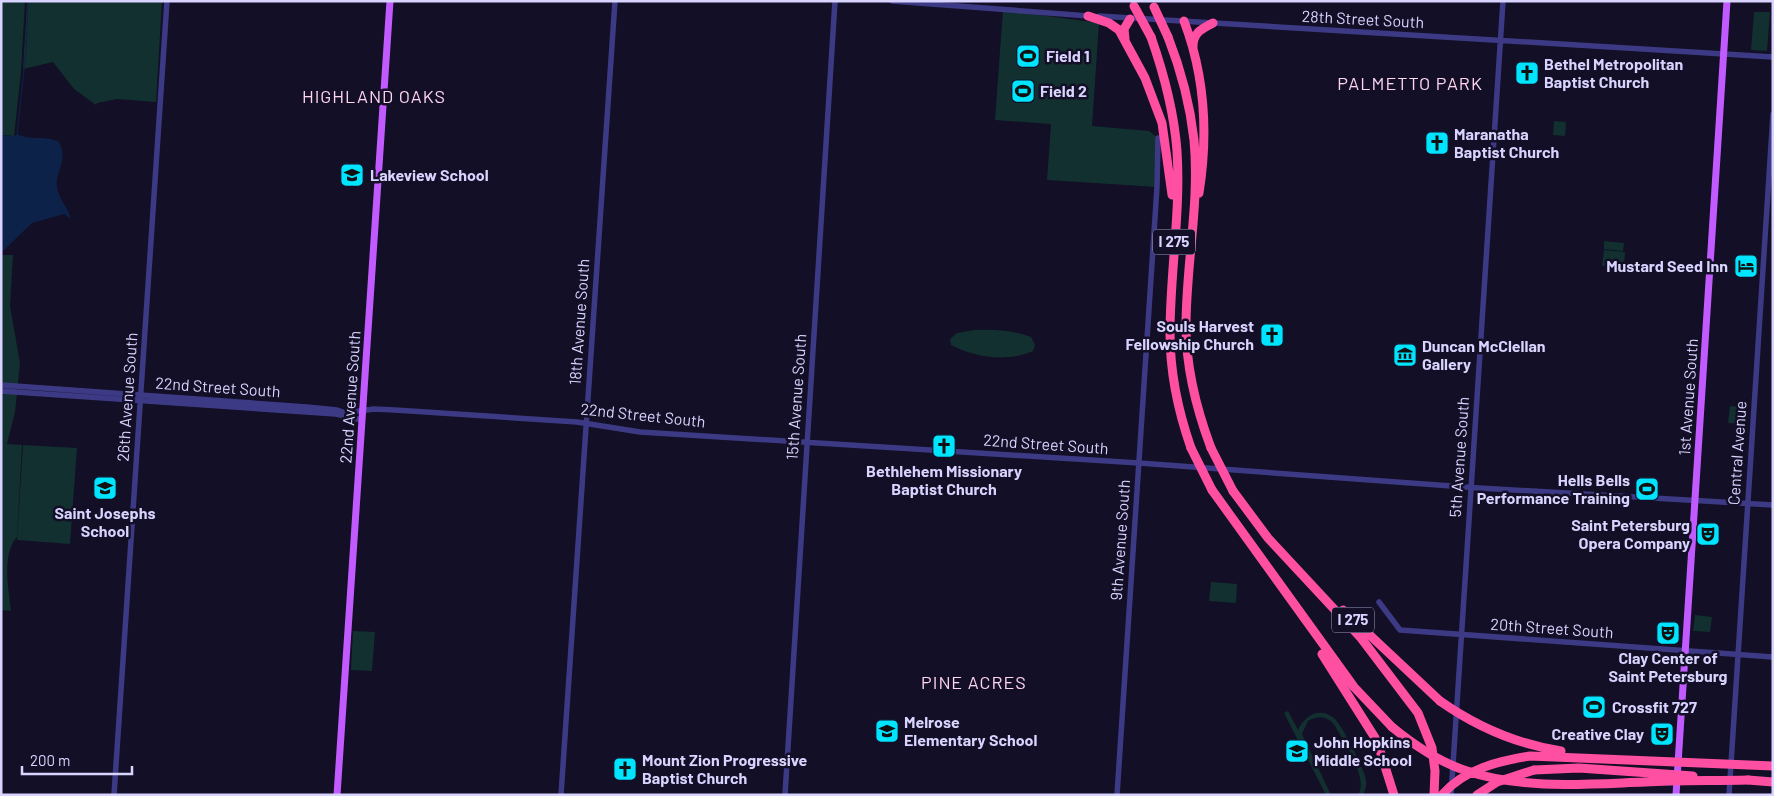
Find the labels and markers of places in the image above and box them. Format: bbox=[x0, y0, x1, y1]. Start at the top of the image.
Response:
sports icon: Field 1 bbox=[1015, 43, 1041, 69]
place label: Field 1 bbox=[1046, 46, 1090, 65]
place label: Bethel Metropolitan Baptist Church bbox=[1544, 54, 1683, 91]
church icon: Bethel Metropolitan Baptist Church bbox=[1514, 60, 1540, 86]
sports icon: Field 2 bbox=[1010, 78, 1036, 104]
place label: Field 2 bbox=[1040, 81, 1087, 100]
place label: Maranatha Baptist Church bbox=[1454, 124, 1559, 161]
church icon: Maranatha Baptist Church bbox=[1424, 130, 1450, 156]
school or university icon: Lakeview School bbox=[339, 162, 365, 188]
place label: Lakeview School bbox=[370, 165, 489, 184]
hotel icon: Mustard Seed Inn bbox=[1733, 253, 1759, 279]
place label: Mustard Seed Inn bbox=[1606, 256, 1728, 275]
place label: Souls Harvest Fellowship Church bbox=[1125, 316, 1254, 353]
church icon: Souls Harvest Fellowship Church bbox=[1259, 322, 1285, 348]
place label: Duncan McClellan Gallery bbox=[1422, 336, 1546, 373]
museum icon: Duncan McClellan Gallery bbox=[1392, 342, 1418, 368]
church icon: Bethlehem Missionary Baptist Church bbox=[931, 433, 957, 459]
place label: Bethlehem Missionary Baptist Church bbox=[866, 461, 1022, 498]
place label: Hells Bells Performance Training bbox=[1477, 470, 1630, 507]
school or university icon: Saint Josephs School bbox=[92, 475, 118, 501]
sports icon: Hells Bells Performance Training bbox=[1634, 476, 1660, 502]
place label: Saint Josephs School bbox=[55, 503, 155, 540]
place label: Saint Petersburg Opera Company bbox=[1571, 515, 1690, 552]
theatre icon: Saint Petersburg Opera Company bbox=[1695, 521, 1721, 547]
theatre icon: Clay Center of Saint Petersburg bbox=[1655, 620, 1681, 646]
place label: Clay Center of Saint Petersburg bbox=[1609, 648, 1727, 685]
sports icon: Crossfit 727 bbox=[1581, 694, 1607, 720]
place label: Crossfit 727 bbox=[1612, 697, 1697, 716]
place label: Melrose Elementary School bbox=[904, 712, 1038, 749]
school or university icon: Melrose Elementary School bbox=[874, 718, 900, 744]
theatre icon: Creative Clay bbox=[1649, 721, 1675, 747]
place label: Creative Clay bbox=[1552, 724, 1644, 743]
place label: John Hopkins Middle School bbox=[1314, 732, 1412, 769]
school or university icon: John Hopkins Middle School bbox=[1284, 738, 1310, 764]
place label: Mount Zion Progressive Baptist Church bbox=[642, 750, 808, 787]
church icon: Mount Zion Progressive Baptist Church bbox=[612, 756, 638, 782]

